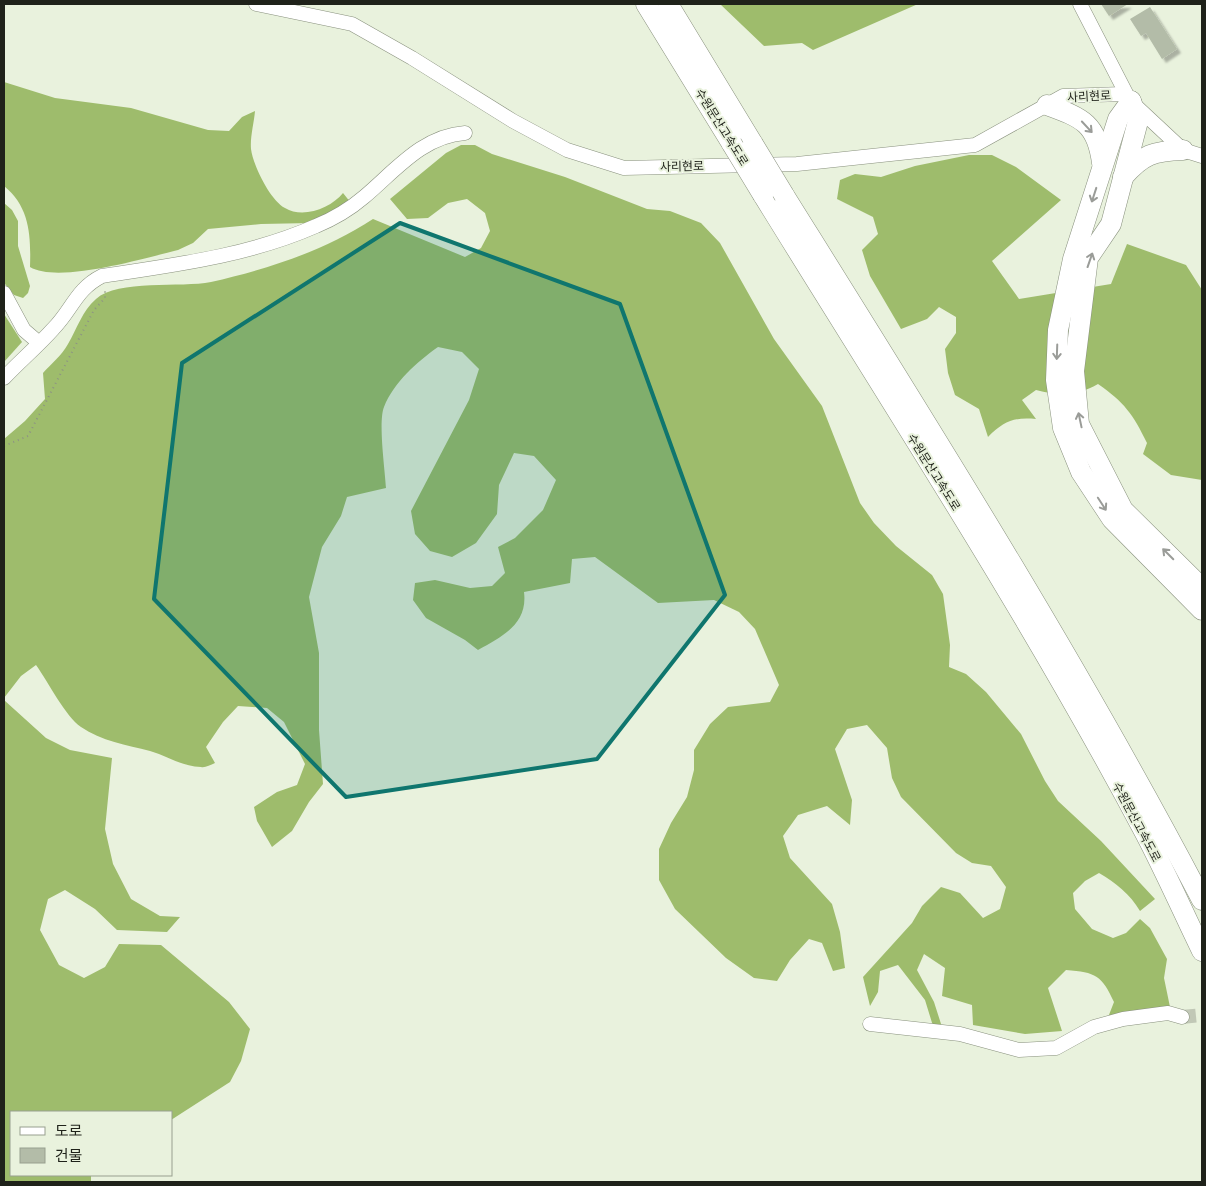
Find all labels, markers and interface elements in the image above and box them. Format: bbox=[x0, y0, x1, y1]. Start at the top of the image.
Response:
street label: 수원문산고속도로 bbox=[691, 85, 753, 169]
street label: 사리현로 bbox=[1066, 85, 1112, 107]
one-way arrow bbox=[1081, 120, 1093, 133]
street label: 사리현로 bbox=[660, 156, 704, 176]
one-way arrow bbox=[1089, 187, 1099, 203]
one-way arrow bbox=[1085, 252, 1095, 268]
one-way arrow bbox=[1052, 344, 1062, 360]
one-way arrow bbox=[1074, 413, 1084, 429]
street label: 수원문산고속도로 bbox=[903, 430, 965, 514]
one-way arrow bbox=[1098, 497, 1108, 511]
one-way arrow bbox=[1162, 547, 1174, 560]
street label: 수원문산고속도로 bbox=[1108, 779, 1166, 865]
legend bbox=[10, 1111, 172, 1176]
text: 도로 bbox=[55, 1119, 83, 1142]
text: 건물 bbox=[55, 1144, 83, 1167]

